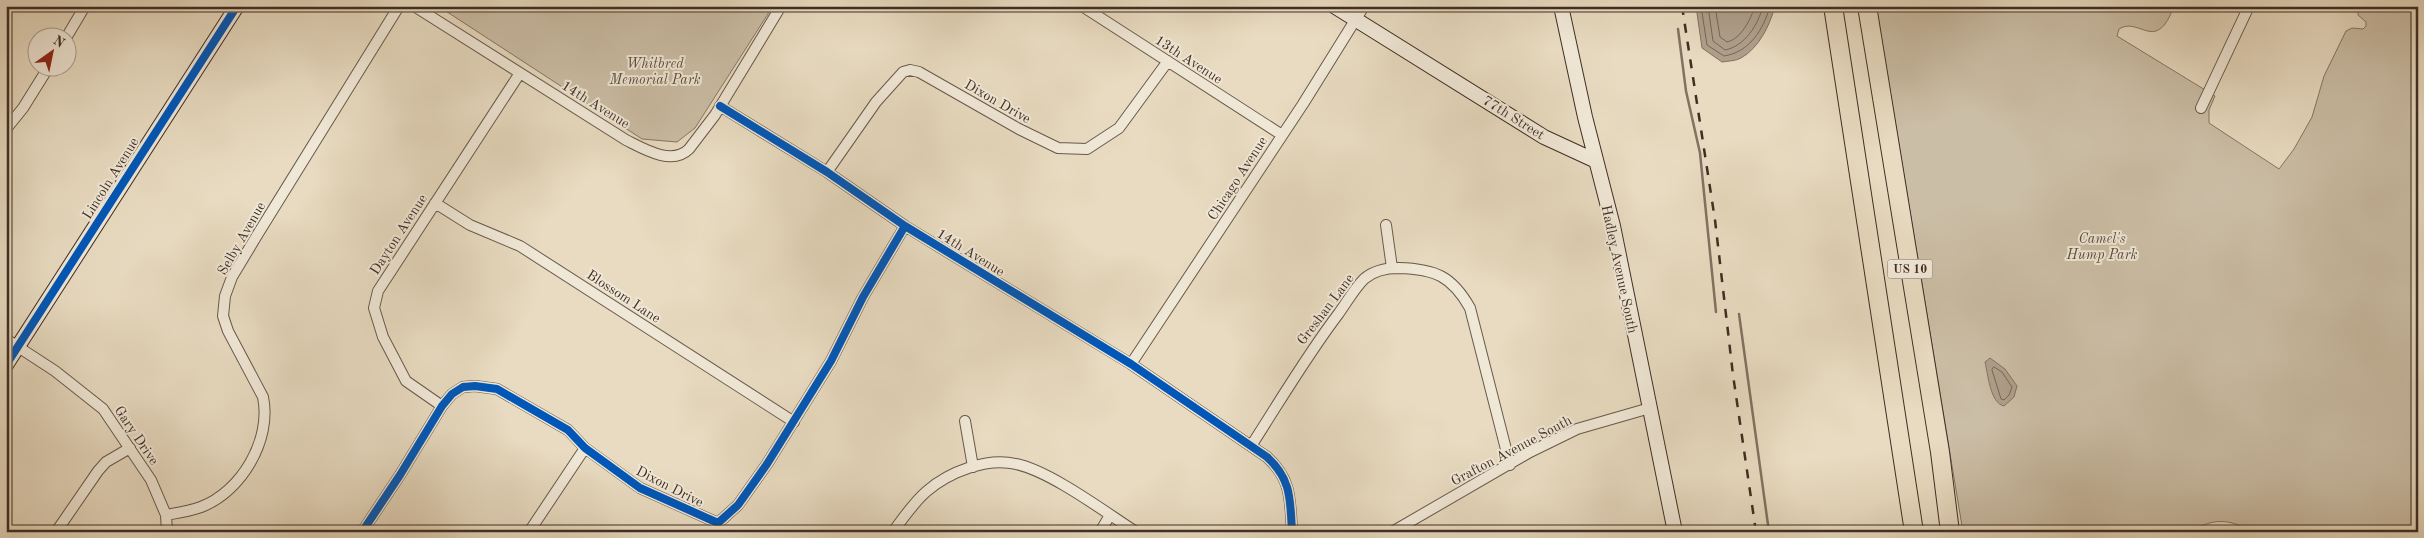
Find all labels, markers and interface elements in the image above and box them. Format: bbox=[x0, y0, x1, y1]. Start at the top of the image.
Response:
north arrow bbox=[28, 28, 78, 78]
text: N bbox=[50, 33, 67, 51]
street label: 13th Avenue bbox=[1152, 33, 1225, 87]
park label: Whitbred Memorial Park bbox=[608, 57, 701, 87]
street label: Dixon Drive bbox=[962, 77, 1033, 126]
street label: 14th Avenue bbox=[559, 78, 632, 131]
street label: 77th Street bbox=[1480, 93, 1547, 142]
street label: Chicago Avenue bbox=[1206, 134, 1270, 223]
street label: Lincoln Avenue bbox=[80, 135, 142, 222]
street label: Dayton Avenue bbox=[368, 192, 430, 277]
street label: Selby Avenue bbox=[215, 200, 268, 277]
street label: Hadley Avenue South bbox=[1599, 204, 1640, 335]
street label: 14th Avenue bbox=[934, 226, 1007, 279]
park label: Camel's Hump Park bbox=[2066, 232, 2138, 263]
road number: US 10 bbox=[1888, 260, 1932, 278]
street label: Blossom Lane bbox=[584, 268, 663, 326]
street label: Greshan Lane bbox=[1295, 272, 1357, 348]
street label: Gary Drive bbox=[111, 404, 161, 468]
street label: Grafton Avenue South bbox=[1449, 413, 1575, 489]
street label: Dixon Drive bbox=[634, 464, 706, 510]

